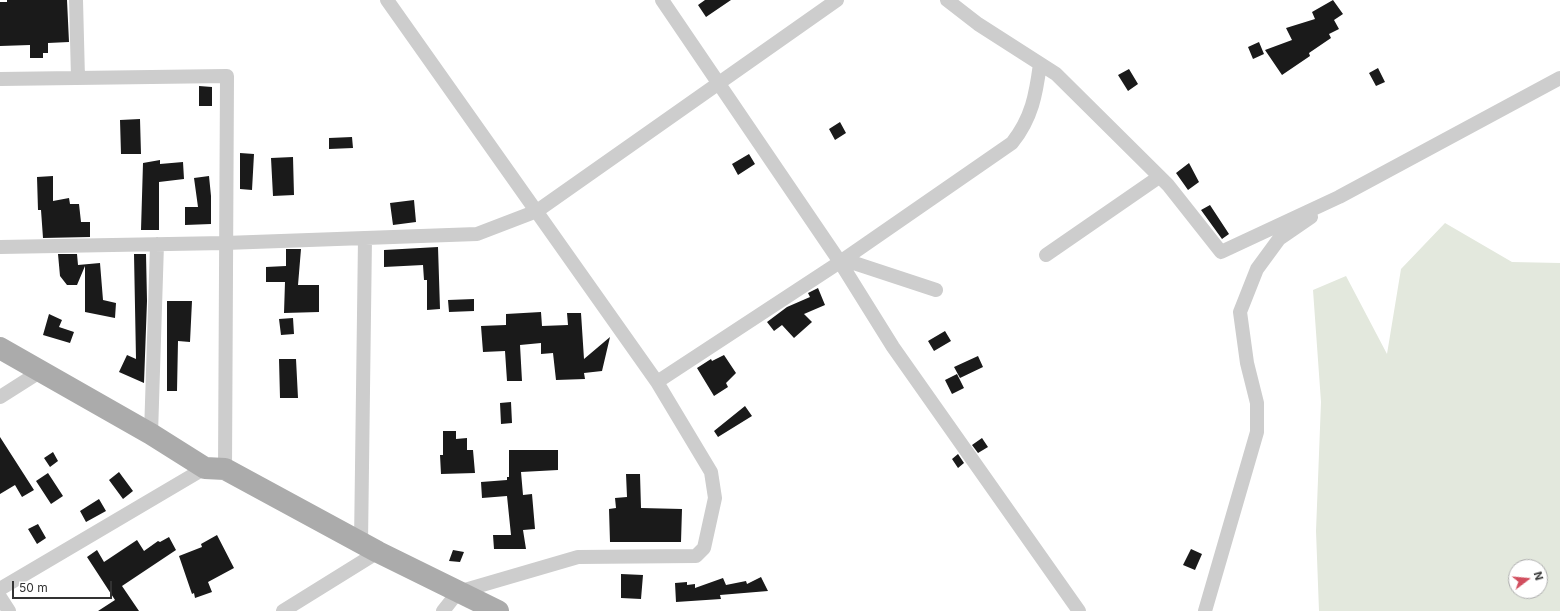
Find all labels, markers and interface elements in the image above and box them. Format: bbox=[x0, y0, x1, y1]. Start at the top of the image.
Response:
north arrow bbox=[1508, 559, 1548, 599]
text: N bbox=[1531, 570, 1546, 582]
scale bar bbox=[14, 573, 114, 599]
text: 50 m bbox=[19, 580, 48, 595]

